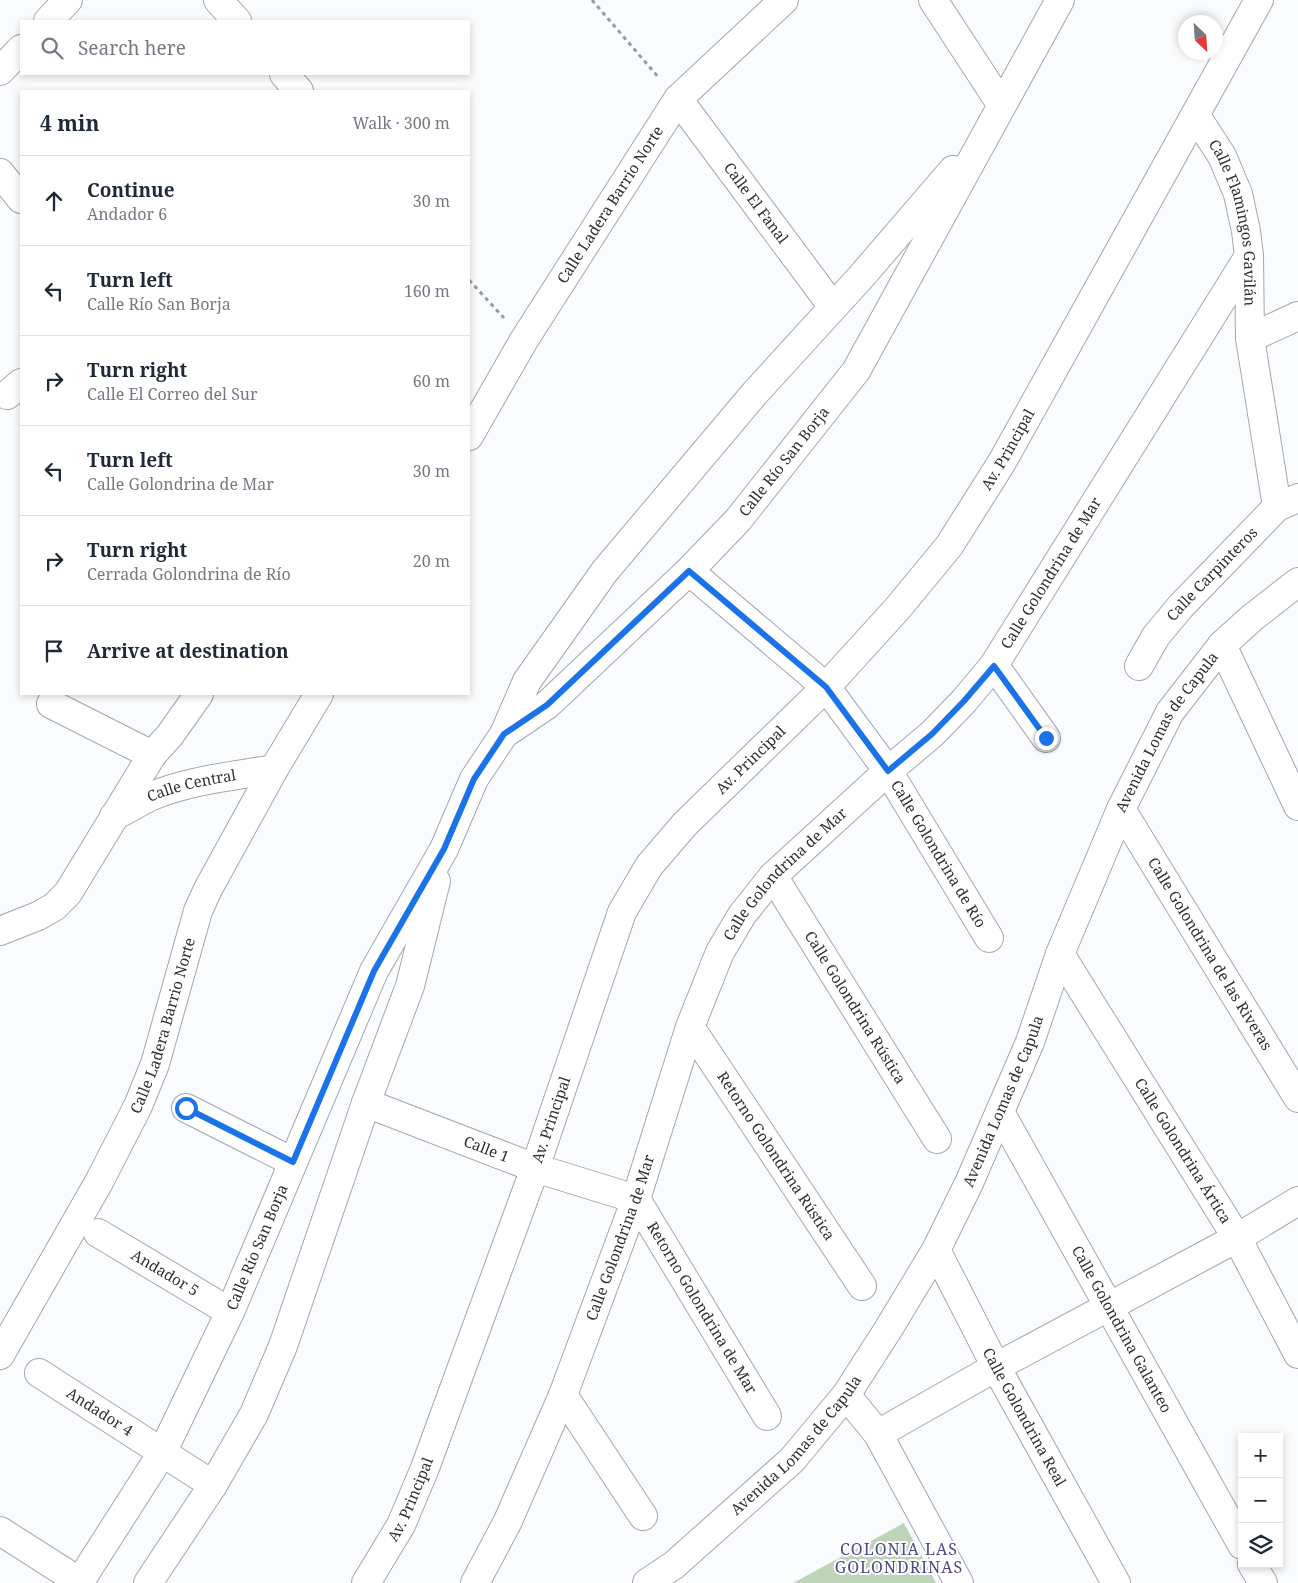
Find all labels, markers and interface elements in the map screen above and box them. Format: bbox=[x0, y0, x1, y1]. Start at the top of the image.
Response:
north arrow bbox=[1178, 15, 1223, 60]
search box bbox=[20, 20, 470, 75]
icon: search bbox=[38, 34, 66, 62]
text: Search here bbox=[78, 35, 186, 61]
text: 4 min bbox=[40, 109, 99, 137]
text: Walk · 300 m bbox=[353, 112, 450, 134]
street label: Calle Ladera Barrio Norte bbox=[552, 122, 667, 287]
street label: Calle Flamingos Gavilán bbox=[1205, 135, 1261, 307]
street label: Calle El Fanal bbox=[720, 158, 793, 248]
text: Continue bbox=[87, 177, 175, 203]
icon: ahead bbox=[40, 187, 68, 215]
text: 30 m bbox=[413, 190, 450, 212]
text: Andador 6 bbox=[87, 203, 167, 225]
text: Turn left bbox=[87, 267, 173, 293]
icon: left bbox=[40, 277, 68, 305]
text: 160 m bbox=[404, 280, 450, 302]
text: Calle Río San Borja bbox=[87, 293, 231, 315]
text: Turn right bbox=[87, 357, 187, 383]
icon: right bbox=[40, 367, 68, 395]
text: 60 m bbox=[413, 370, 450, 392]
text: Calle El Correo del Sur bbox=[87, 383, 258, 405]
street label: Calle Río San Borja bbox=[734, 402, 833, 520]
street label: Av. Principal bbox=[976, 405, 1039, 493]
text: Turn left bbox=[87, 447, 173, 473]
icon: left bbox=[40, 457, 68, 485]
text: 30 m bbox=[413, 460, 450, 482]
text: Calle Golondrina de Mar bbox=[87, 473, 274, 495]
street label: Calle Golondrina de Mar bbox=[996, 493, 1105, 652]
street label: Calle Carpinteros bbox=[1162, 522, 1261, 625]
text: Turn right bbox=[87, 537, 187, 563]
icon: right bbox=[40, 547, 68, 575]
text: 20 m bbox=[413, 550, 450, 572]
text: Cerrada Golondrina de Río bbox=[87, 563, 291, 585]
icon: arrive bbox=[40, 637, 68, 665]
text: Arrive at destination bbox=[87, 638, 289, 664]
street label: Avenida Lomas de Capula bbox=[1110, 647, 1222, 815]
street label: Av. Principal bbox=[711, 720, 790, 798]
route end bbox=[1035, 727, 1058, 750]
street label: Calle Central bbox=[144, 764, 238, 806]
street label: Calle Golondrina de Río bbox=[887, 776, 991, 931]
street label: Calle Golondrina de Mar bbox=[718, 803, 851, 944]
street label: Calle Golondrina de las Riveras bbox=[1144, 853, 1277, 1054]
street label: Calle Golondrina Rústica bbox=[801, 927, 911, 1087]
street label: Calle Ladera Barrio Norte bbox=[125, 935, 199, 1117]
street label: Avenida Lomas de Capula bbox=[958, 1013, 1047, 1190]
street label: Retorno Golondrina Rústica bbox=[713, 1067, 840, 1244]
street label: Av. Principal bbox=[526, 1073, 575, 1165]
street label: Calle Golondrina Ártica bbox=[1131, 1074, 1236, 1227]
route start bbox=[175, 1097, 198, 1120]
street label: Calle 1 bbox=[461, 1131, 512, 1166]
street label: Calle Golondrina de Mar bbox=[581, 1152, 658, 1323]
street label: Calle Río San Borja bbox=[221, 1181, 292, 1313]
street label: Retorno Golondrina de Mar bbox=[643, 1218, 762, 1397]
street label: Calle Golondrina Galanteo bbox=[1068, 1242, 1177, 1416]
street label: Andador 5 bbox=[128, 1244, 203, 1300]
street label: Calle Golondrina Real bbox=[979, 1344, 1071, 1490]
street label: Avenida Lomas de Capula bbox=[726, 1371, 865, 1519]
street label: Andador 4 bbox=[63, 1382, 138, 1440]
map controls bbox=[1238, 1433, 1283, 1568]
button: + bbox=[1238, 1433, 1283, 1478]
street label: Av. Principal bbox=[382, 1454, 437, 1545]
button: − bbox=[1238, 1478, 1283, 1523]
button: layers bbox=[1238, 1523, 1283, 1568]
district label: COLONIA LAS GOLONDRINAS bbox=[835, 1538, 963, 1578]

